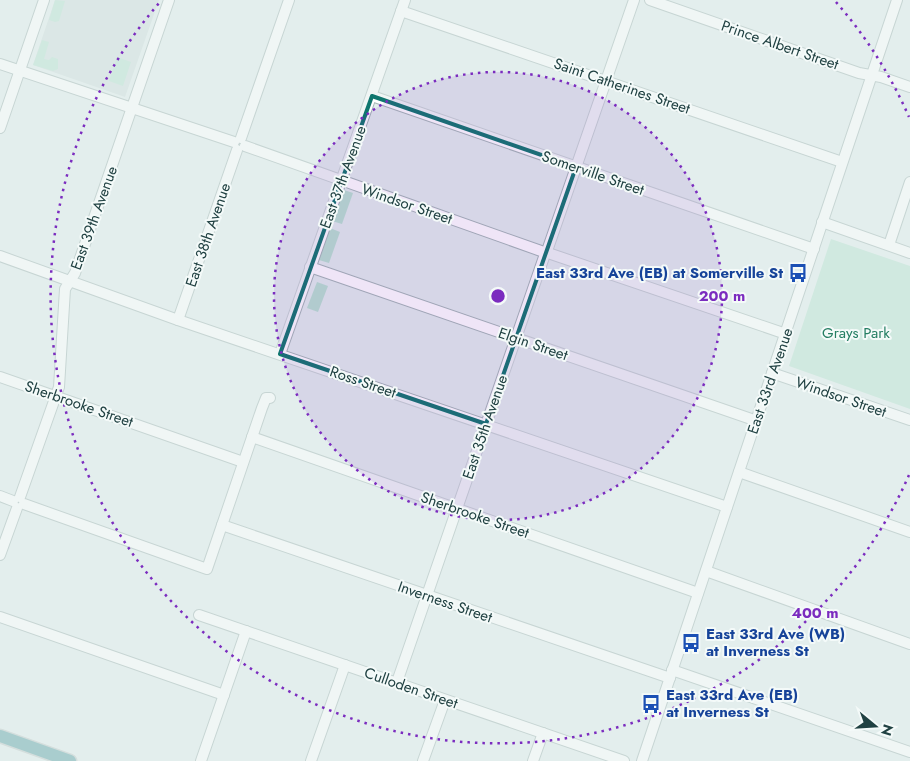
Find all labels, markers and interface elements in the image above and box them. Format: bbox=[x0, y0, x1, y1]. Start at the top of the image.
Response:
street label: Prince Albert Street bbox=[718, 15, 842, 76]
street label: Saint Catherines Street bbox=[551, 52, 694, 120]
street label: East 37th Avenue bbox=[314, 122, 372, 232]
street label: Somerville Street bbox=[539, 145, 647, 201]
street label: East 39th Avenue bbox=[65, 163, 123, 273]
street label: Windsor Street bbox=[359, 178, 456, 230]
street label: East 38th Avenue bbox=[180, 180, 236, 290]
place label: East 33rd Ave (EB) at Somerville St bbox=[536, 262, 783, 284]
bus stop icon: East 33rd Ave (EB) at Somerville St bbox=[787, 262, 809, 284]
text: 200 m bbox=[699, 285, 745, 307]
centre of rings bbox=[489, 287, 507, 305]
street label: Elgin Street bbox=[495, 322, 571, 366]
park label: Grays Park bbox=[822, 322, 890, 344]
street label: East 33rd Avenue bbox=[742, 325, 799, 437]
street label: Ross Street bbox=[327, 360, 400, 404]
street label: Windsor Street bbox=[793, 371, 890, 423]
street label: East 35th Avenue bbox=[457, 372, 513, 482]
street label: Sherbrooke Street bbox=[22, 375, 136, 433]
street label: Sherbrooke Street bbox=[418, 486, 532, 544]
street label: Inverness Street bbox=[395, 576, 496, 629]
text: 400 m bbox=[791, 602, 839, 624]
place label: East 33rd Ave (WB) at Inverness St bbox=[706, 623, 845, 662]
bus stop icon: East 33rd Ave (WB) at Inverness St bbox=[680, 632, 702, 654]
street label: Culloden Street bbox=[361, 662, 461, 714]
place label: East 33rd Ave (EB) at Inverness St bbox=[666, 684, 798, 723]
bus stop icon: East 33rd Ave (EB) at Inverness St bbox=[640, 693, 662, 715]
north arrow bbox=[850, 701, 900, 751]
text: N bbox=[876, 722, 899, 738]

